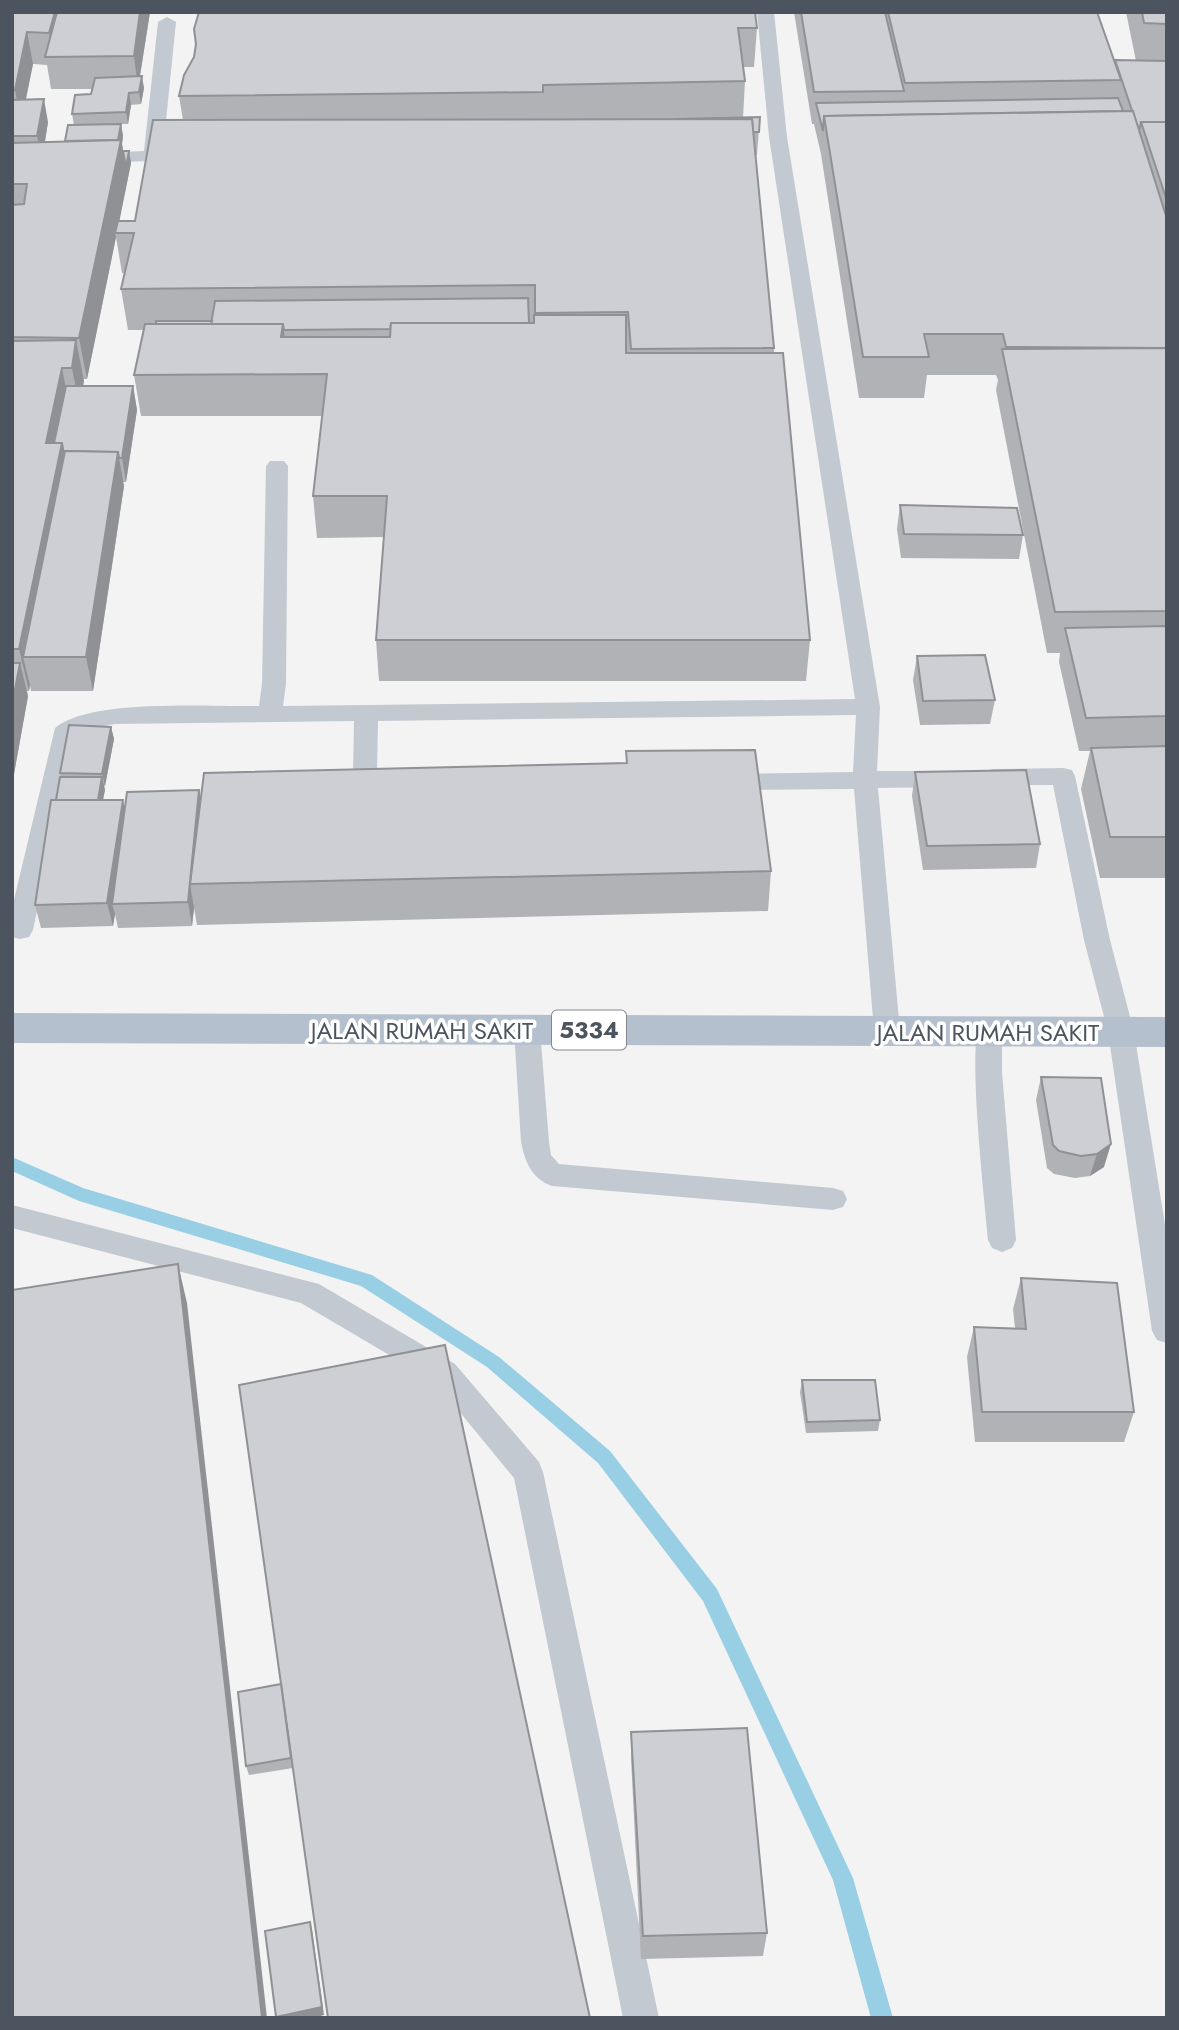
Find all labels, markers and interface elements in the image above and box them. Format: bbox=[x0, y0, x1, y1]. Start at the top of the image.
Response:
road number: 5334 bbox=[552, 1010, 626, 1050]
street label: JALAN RUMAH SAKIT bbox=[308, 1013, 533, 1048]
street label: JALAN RUMAH SAKIT bbox=[874, 1015, 1099, 1050]

